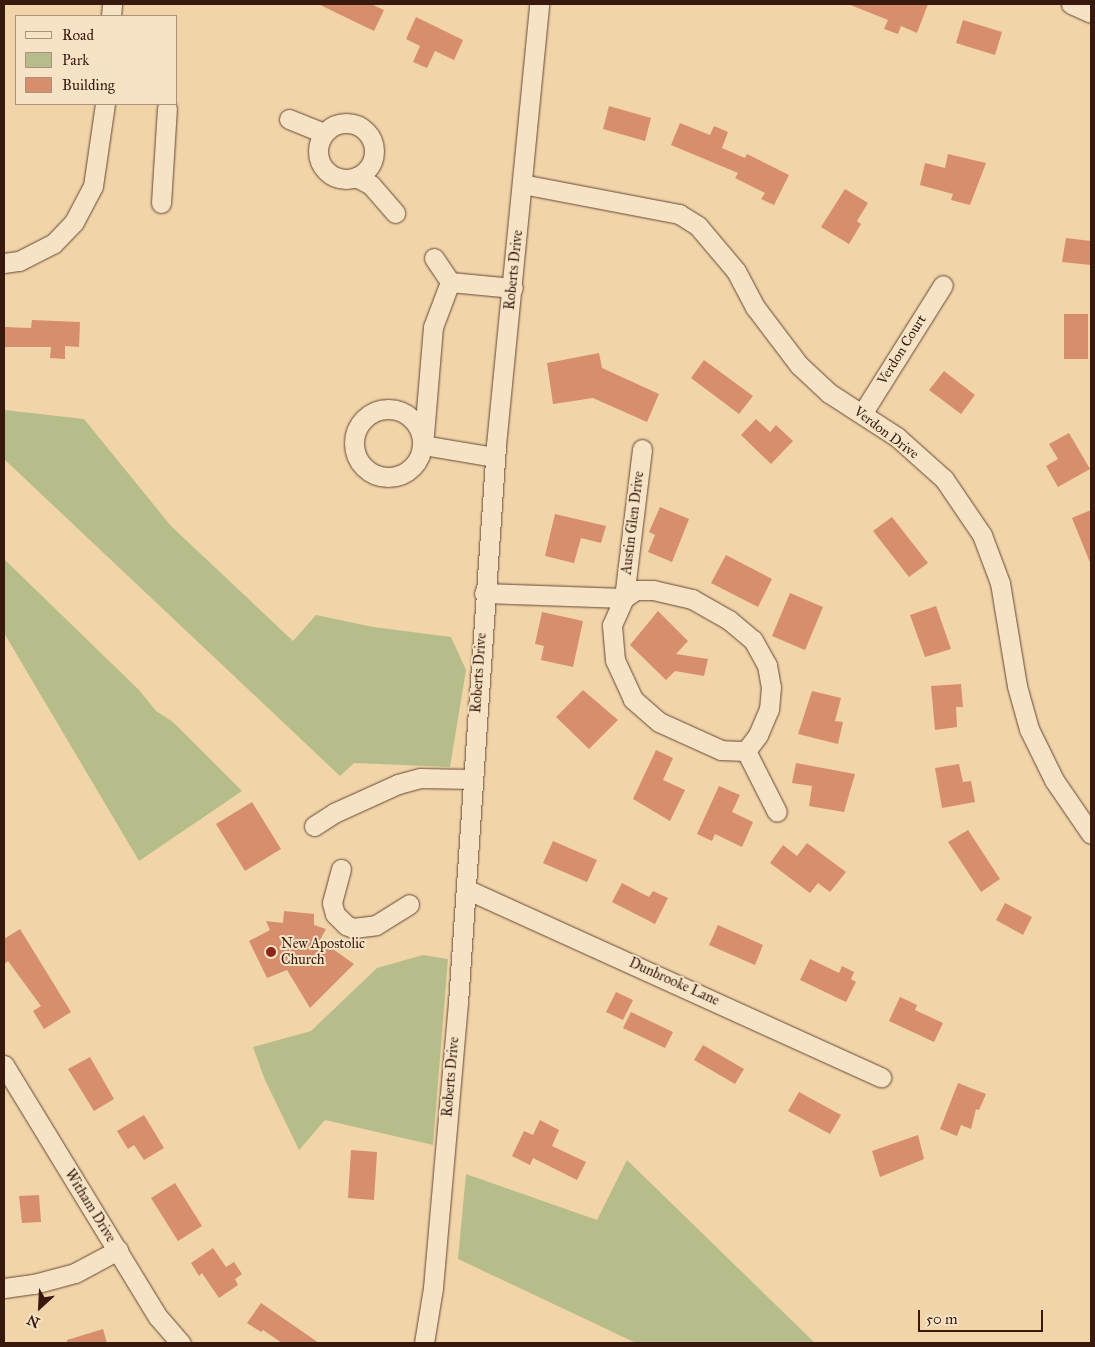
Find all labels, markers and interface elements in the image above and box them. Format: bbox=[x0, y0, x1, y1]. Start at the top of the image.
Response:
legend bbox=[15, 15, 178, 105]
text: Road bbox=[62, 26, 94, 44]
text: Park bbox=[62, 51, 89, 69]
text: Building bbox=[62, 76, 115, 94]
street label: Roberts Drive bbox=[501, 229, 527, 311]
street label: Verdon Court bbox=[874, 312, 930, 388]
street label: Verdon Drive bbox=[850, 403, 922, 463]
street label: Austin Glen Drive bbox=[618, 470, 648, 576]
street label: Roberts Drive bbox=[468, 632, 490, 714]
place label: New Apostolic Church bbox=[281, 936, 365, 969]
marker: New Apostolic Church bbox=[265, 946, 277, 958]
street label: Dunbrooke Lane bbox=[626, 955, 722, 1009]
street label: Roberts Drive bbox=[439, 1036, 463, 1118]
street label: Witham Drive bbox=[61, 1166, 119, 1246]
north arrow bbox=[15, 1282, 65, 1332]
scale bar bbox=[920, 1300, 1045, 1332]
text: 50 m bbox=[926, 1310, 958, 1328]
text: N bbox=[24, 1311, 42, 1331]

